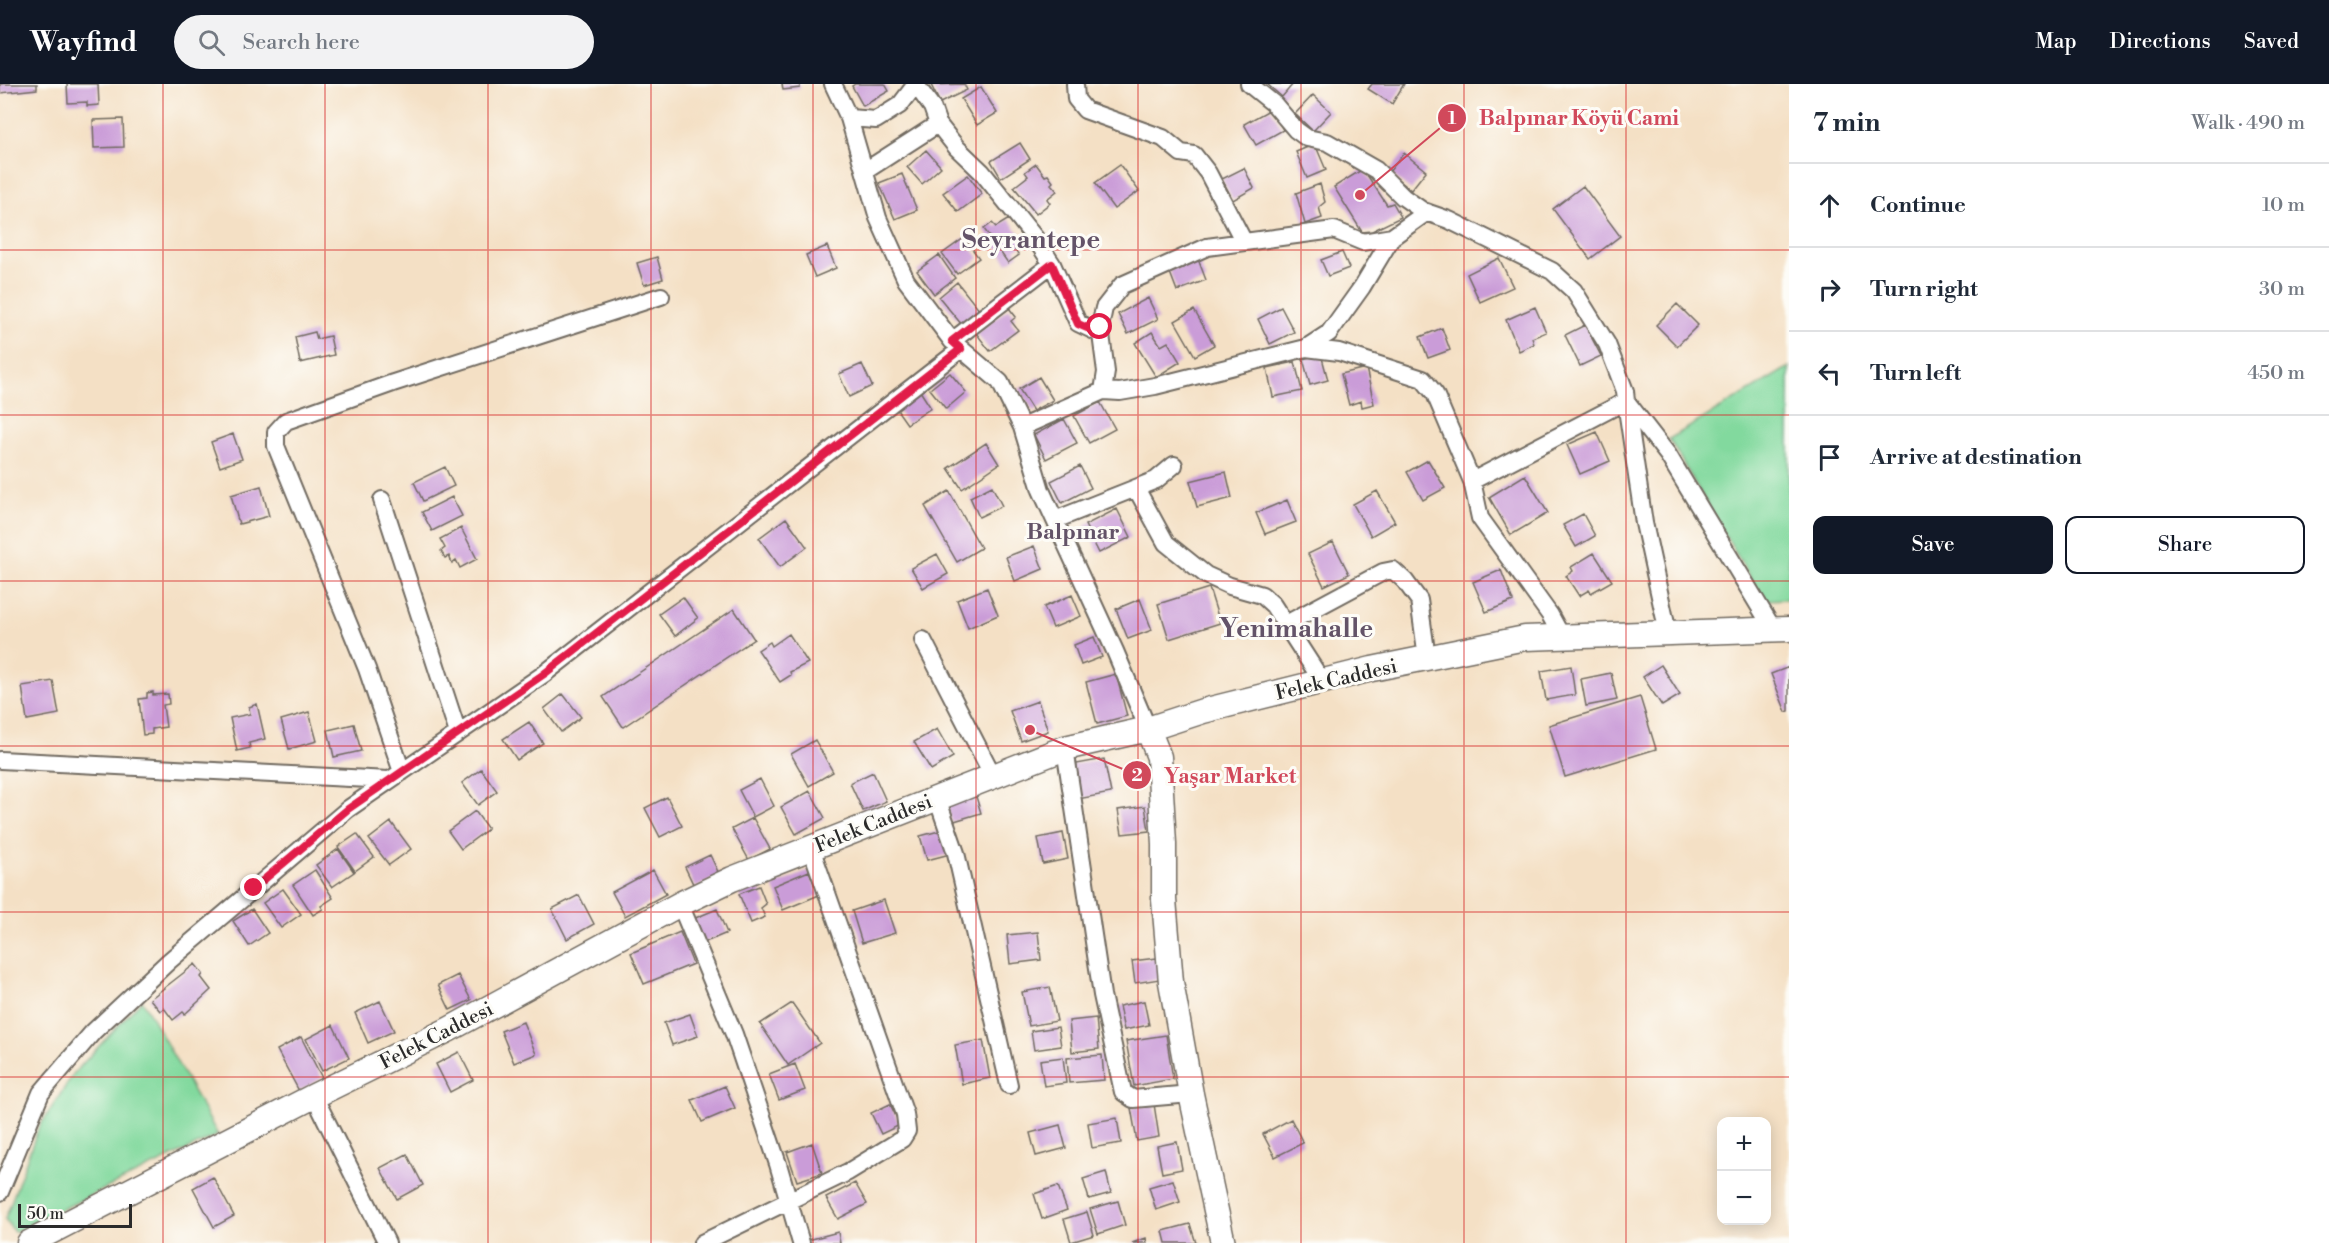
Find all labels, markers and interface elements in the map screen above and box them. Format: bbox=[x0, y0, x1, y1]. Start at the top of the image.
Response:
search box bbox=[174, 15, 594, 69]
text: Wayfind bbox=[30, 25, 138, 60]
icon: search bbox=[195, 26, 228, 59]
text: Search here bbox=[243, 29, 360, 56]
text: Map bbox=[2035, 29, 2077, 55]
text: Directions bbox=[2110, 29, 2211, 55]
text: Saved bbox=[2244, 29, 2299, 55]
callout: Balpınar Köyü Cami bbox=[1437, 98, 1691, 137]
text: Balpınar Köyü Cami bbox=[1479, 106, 1679, 132]
text: 1 bbox=[1448, 107, 1457, 130]
text: 7 min bbox=[1813, 107, 1880, 139]
text: Walk · 490 m bbox=[2191, 111, 2305, 136]
icon: ahead bbox=[1813, 189, 1846, 222]
text: Continue bbox=[1870, 192, 1966, 219]
text: 10 m bbox=[2262, 193, 2305, 218]
district label: Seyrantepe bbox=[962, 224, 1100, 256]
icon: right bbox=[1813, 273, 1846, 306]
text: Turn right bbox=[1870, 276, 1978, 303]
text: 30 m bbox=[2259, 277, 2305, 302]
route start bbox=[1086, 313, 1112, 339]
icon: left bbox=[1813, 357, 1846, 390]
text: Turn left bbox=[1870, 360, 1961, 387]
text: 450 m bbox=[2247, 361, 2305, 386]
icon: arrive bbox=[1813, 441, 1846, 474]
text: Arrive at destination bbox=[1870, 444, 2082, 471]
button: Save bbox=[1813, 516, 2053, 574]
button: Share bbox=[2065, 516, 2305, 574]
district label: Balpınar bbox=[1026, 519, 1120, 546]
district label: Yenimahalle bbox=[1219, 613, 1373, 645]
street label: Felek Caddesi bbox=[1273, 654, 1400, 707]
callout: Yaşar Market bbox=[1122, 756, 1308, 795]
text: 2 bbox=[1131, 764, 1143, 787]
text: Yaşar Market bbox=[1164, 764, 1297, 790]
street label: Felek Caddesi bbox=[811, 789, 936, 859]
route end bbox=[240, 874, 266, 900]
street label: Felek Caddesi bbox=[376, 997, 498, 1076]
map controls bbox=[1717, 1117, 1771, 1225]
button: + bbox=[1717, 1117, 1771, 1171]
button: − bbox=[1717, 1171, 1771, 1225]
scale bar bbox=[18, 1201, 132, 1228]
text: 50 m bbox=[27, 1204, 64, 1224]

